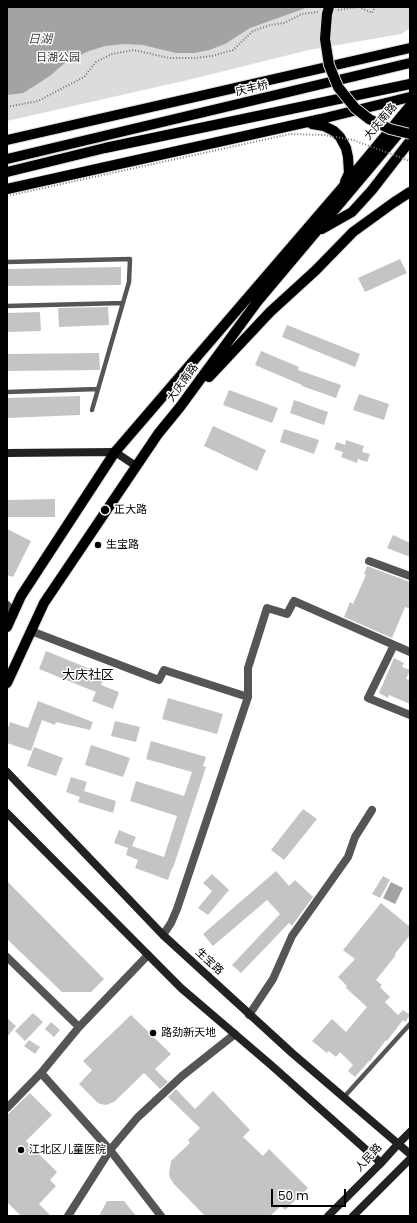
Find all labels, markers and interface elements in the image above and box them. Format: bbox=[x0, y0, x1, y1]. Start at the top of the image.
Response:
water label: 日湖 bbox=[28, 33, 52, 47]
park label: 日湖公园 bbox=[36, 51, 80, 65]
street label: 庆丰桥 bbox=[234, 79, 270, 99]
street label: 大庆南路 bbox=[362, 101, 400, 143]
street label: 大庆南路 bbox=[165, 361, 201, 405]
place label: 正大路 bbox=[114, 503, 147, 517]
marker: 正大路 bbox=[99, 504, 111, 516]
place label: 生宝路 bbox=[106, 538, 139, 552]
marker: 生宝路 bbox=[93, 540, 103, 550]
district label: 大庆社区 bbox=[62, 668, 114, 684]
street label: 生宝路 bbox=[192, 946, 226, 978]
place label: 路劲新天地 bbox=[161, 1026, 216, 1040]
marker: 路劲新天地 bbox=[148, 1028, 158, 1038]
street label: 人民路 bbox=[353, 1141, 385, 1175]
place label: 江北区儿童医院 bbox=[29, 1143, 106, 1157]
marker: 江北区儿童医院 bbox=[16, 1145, 26, 1155]
scale bar bbox=[273, 1181, 348, 1207]
text: 50 m bbox=[278, 1187, 309, 1204]

